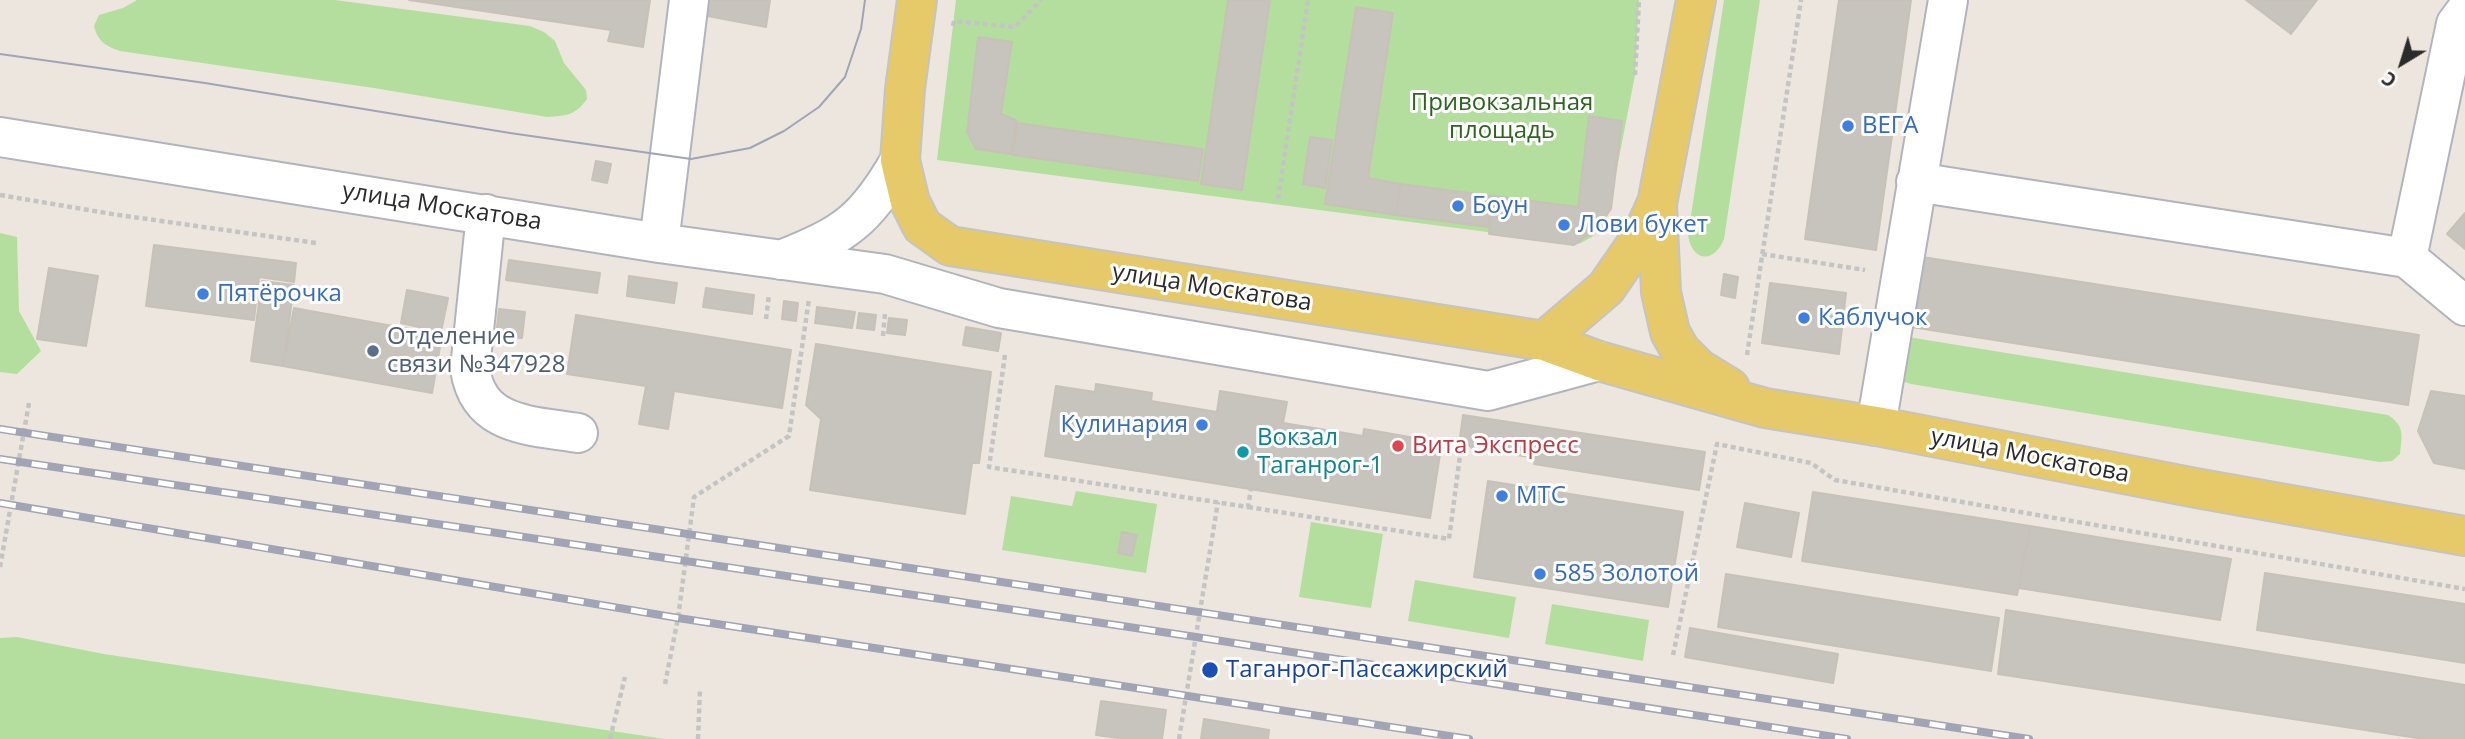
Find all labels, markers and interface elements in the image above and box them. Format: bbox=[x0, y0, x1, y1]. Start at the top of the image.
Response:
north arrow bbox=[2367, 28, 2437, 98]
text: С bbox=[2376, 66, 2402, 94]
park label: Привокзальная площадь bbox=[1411, 89, 1593, 145]
place label: ВЕГА bbox=[1862, 112, 1918, 140]
marker: ВЕГА bbox=[1840, 118, 1856, 134]
street label: улица Москатова bbox=[340, 177, 544, 237]
place label: Боун bbox=[1472, 192, 1528, 220]
marker: Боун bbox=[1450, 198, 1466, 214]
place label: Лови букет bbox=[1578, 211, 1708, 239]
marker: Лови букет bbox=[1556, 217, 1572, 233]
street label: улица Москатова bbox=[1110, 258, 1314, 318]
place label: Пятёрочка bbox=[217, 280, 342, 308]
marker: Пятёрочка bbox=[195, 286, 211, 302]
place label: Каблучок bbox=[1818, 304, 1927, 332]
marker: Каблучок bbox=[1796, 310, 1812, 326]
place label: Отделение связи №347928 bbox=[387, 323, 565, 379]
marker: Отделение связи №347928 bbox=[365, 343, 381, 359]
place label: Кулинария bbox=[1061, 411, 1188, 439]
marker: Кулинария bbox=[1194, 417, 1210, 433]
street label: улица Москатова bbox=[1928, 423, 2132, 489]
place label: Вокзал Таганрог-1 bbox=[1257, 424, 1383, 480]
place label: Вита Экспресс bbox=[1412, 432, 1579, 460]
marker: Вита Экспресс bbox=[1390, 438, 1406, 454]
marker: Вокзал Таганрог-1 bbox=[1235, 444, 1251, 460]
place label: МТС bbox=[1516, 482, 1566, 510]
marker: МТС bbox=[1494, 488, 1510, 504]
place label: 585 Золотой bbox=[1554, 560, 1699, 588]
marker: 585 Золотой bbox=[1532, 566, 1548, 582]
place label: Таганрог-Пассажирский bbox=[1226, 656, 1508, 684]
marker: Таганрог-Пассажирский bbox=[1200, 660, 1220, 680]

